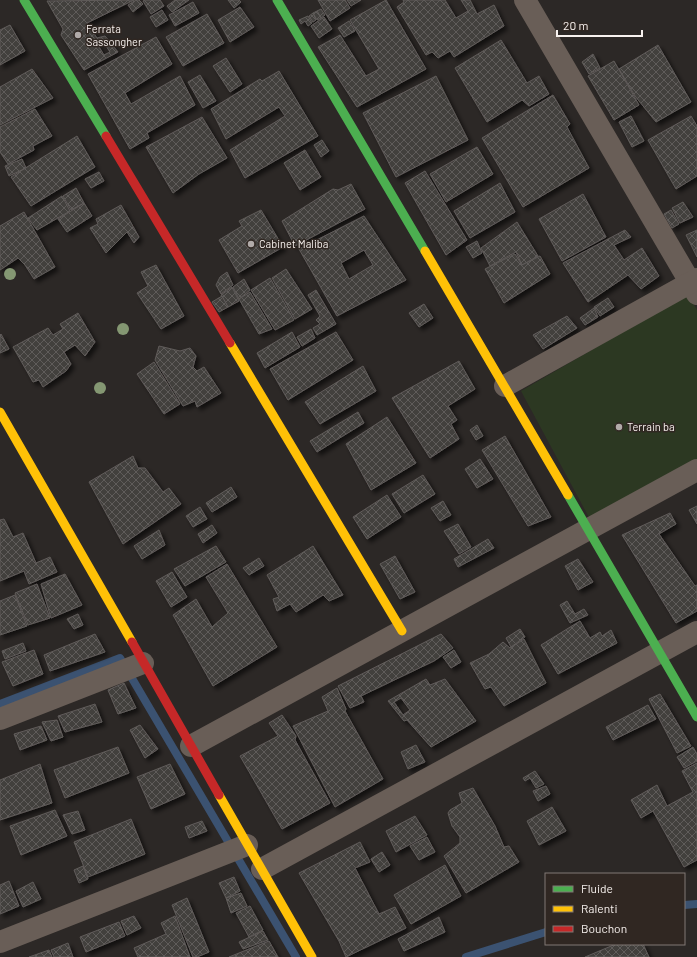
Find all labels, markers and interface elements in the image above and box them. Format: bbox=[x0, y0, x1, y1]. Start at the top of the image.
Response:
scale bar bbox=[557, 12, 642, 38]
text: 20 m bbox=[563, 18, 589, 32]
place label: Ferrata Sassongher bbox=[86, 22, 142, 48]
marker: Ferrata Sassongher bbox=[73, 30, 83, 40]
place label: Cabinet Maliba bbox=[259, 237, 328, 250]
marker: Cabinet Maliba bbox=[246, 239, 256, 249]
place label: Terrain ba bbox=[627, 420, 675, 433]
marker: Terrain ba bbox=[614, 422, 624, 432]
legend bbox=[545, 873, 685, 945]
text: Fluide bbox=[581, 881, 613, 895]
text: Ralenti bbox=[581, 901, 618, 915]
text: Bouchon bbox=[581, 921, 627, 935]

